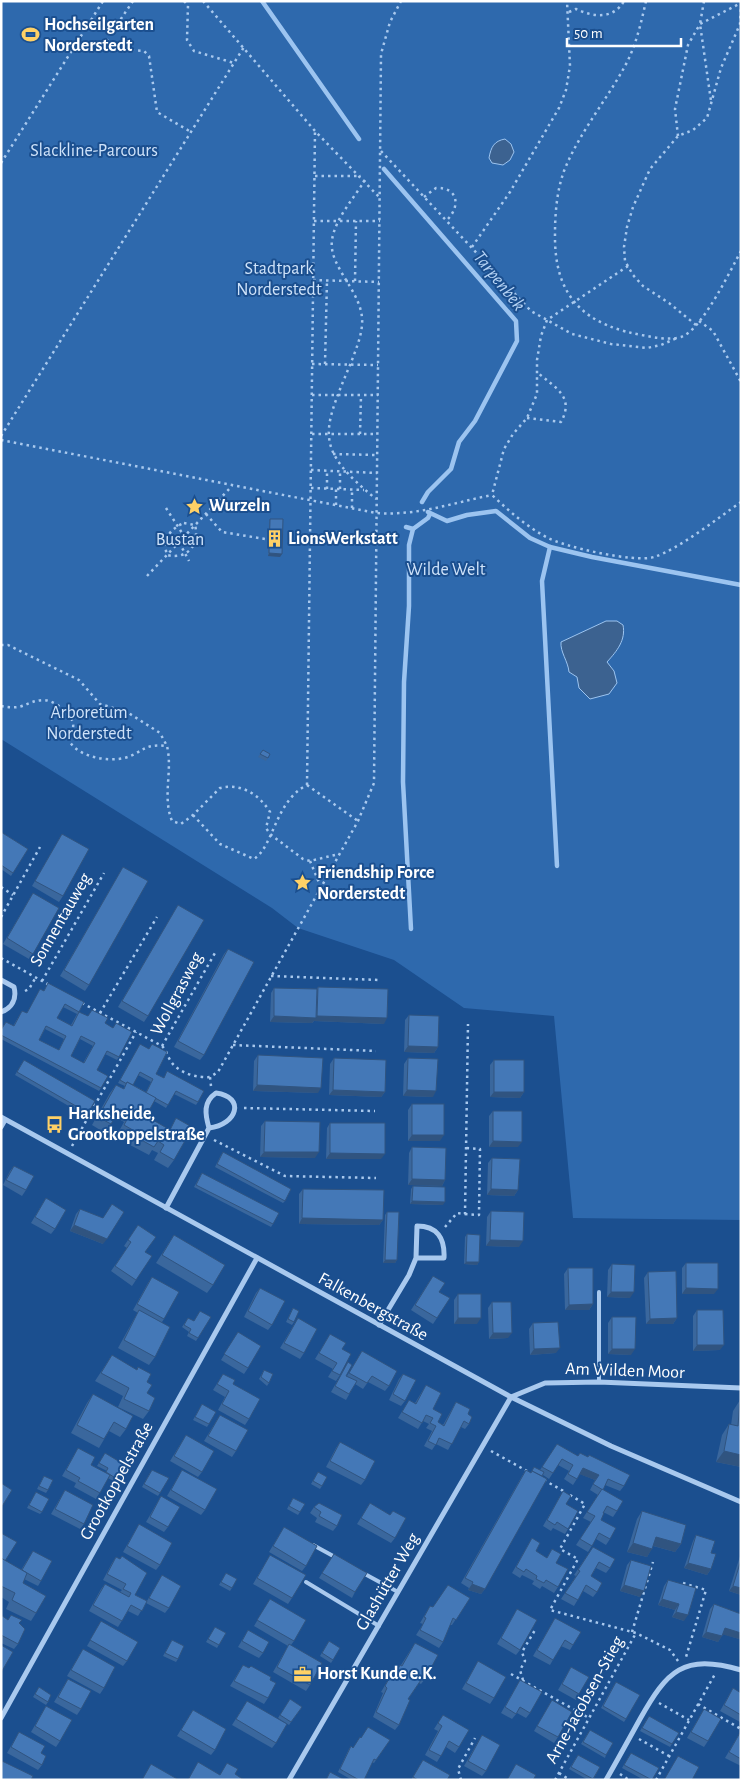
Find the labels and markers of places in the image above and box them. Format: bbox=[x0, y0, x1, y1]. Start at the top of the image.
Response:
place label: Hochseilgarten Norderstedt bbox=[44, 16, 154, 55]
sports icon: Hochseilgarten Norderstedt bbox=[20, 25, 40, 45]
place icon: Wurzeln bbox=[185, 496, 205, 516]
place label: Wurzeln bbox=[209, 497, 270, 515]
building icon: LionsWerkstatt bbox=[264, 529, 284, 549]
place label: LionsWerkstatt bbox=[288, 530, 398, 548]
place label: Friendship Force Norderstedt bbox=[317, 864, 435, 903]
place icon: Friendship Force Norderstedt bbox=[293, 873, 313, 893]
place label: Harksheide, Grootkoppelstraße bbox=[68, 1105, 205, 1144]
bus stop icon: Harksheide, Grootkoppelstraße bbox=[44, 1114, 64, 1134]
office icon: Horst Kunde e.K. bbox=[293, 1664, 313, 1684]
place label: Horst Kunde e.K. bbox=[317, 1665, 437, 1683]

